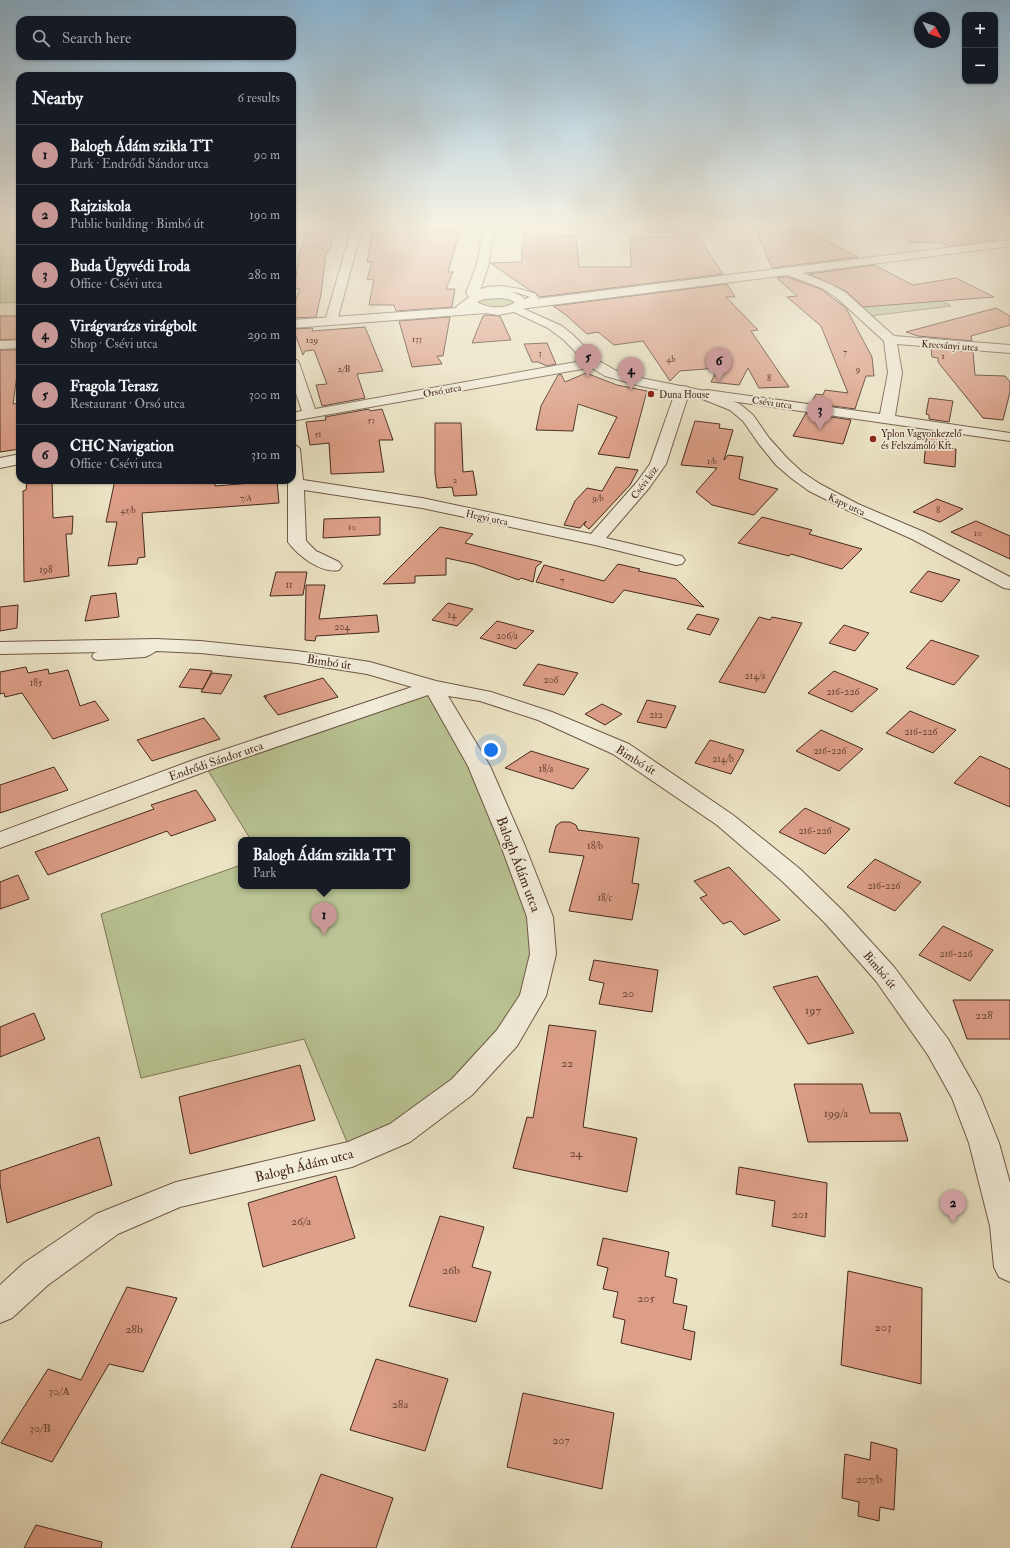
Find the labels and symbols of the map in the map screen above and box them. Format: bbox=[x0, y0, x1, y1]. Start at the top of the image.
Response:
north arrow bbox=[914, 12, 950, 48]
house number: 133 bbox=[412, 334, 422, 345]
house number: 129 bbox=[306, 335, 319, 346]
street label: Krecsányi utca bbox=[921, 338, 980, 355]
pin: 5 bbox=[575, 344, 601, 377]
house number: 7 bbox=[843, 347, 847, 358]
house number: 3 bbox=[538, 348, 542, 359]
pin: 6 bbox=[706, 348, 732, 381]
house number: 1 bbox=[941, 351, 945, 362]
house number: 4b bbox=[666, 354, 676, 365]
pin: 4 bbox=[618, 357, 644, 390]
house number: 2/B bbox=[338, 364, 351, 375]
house number: 9 bbox=[855, 364, 861, 375]
house number: 8 bbox=[767, 373, 771, 384]
street label: Orsó utca bbox=[422, 382, 463, 400]
marker: Duna House bbox=[646, 389, 656, 399]
place label: Duna House bbox=[659, 389, 709, 401]
street label: Csévi utca bbox=[751, 394, 794, 412]
pin: 3 bbox=[807, 397, 833, 430]
house number: 53 bbox=[367, 415, 375, 426]
place label: Yplon Vagyonkezelő és Felszámoló Kft. bbox=[881, 428, 962, 452]
house number: 51 bbox=[314, 429, 322, 440]
marker: Yplon Vagyonkezelő és Felszámoló Kft. bbox=[868, 434, 878, 444]
house number: 1/b bbox=[707, 456, 718, 467]
street label: Csévi köz bbox=[628, 464, 661, 501]
house number: 2 bbox=[453, 475, 458, 486]
street label: Kapy utca bbox=[826, 491, 868, 520]
house number: 7/A bbox=[240, 493, 252, 504]
house number: 9/b bbox=[591, 493, 604, 504]
house number: 45/b bbox=[120, 505, 136, 516]
house number: 8 bbox=[936, 505, 940, 516]
street label: Hegyi utca bbox=[464, 508, 510, 529]
house number: 10 bbox=[348, 522, 356, 533]
house number: 10 bbox=[974, 528, 982, 539]
house number: 198 bbox=[39, 564, 53, 576]
house number: 7 bbox=[560, 575, 565, 587]
house number: 11 bbox=[285, 579, 293, 591]
house number: 14 bbox=[448, 609, 457, 621]
house number: 204 bbox=[334, 621, 350, 633]
house number: 206/a bbox=[496, 630, 519, 642]
street label: Bimbó út bbox=[306, 652, 352, 673]
house number: 214/a bbox=[745, 670, 766, 682]
house number: 206 bbox=[543, 674, 560, 686]
house number: 185 bbox=[30, 677, 43, 689]
house number: 216-226 bbox=[826, 686, 860, 698]
house number: 212 bbox=[649, 709, 663, 721]
house number: 216-226 bbox=[904, 726, 938, 738]
street label: Endrődi Sándor utca bbox=[167, 738, 266, 785]
your location bbox=[481, 740, 501, 760]
street label: Bimbó út bbox=[613, 742, 659, 779]
house number: 216-226 bbox=[813, 745, 847, 757]
house number: 214/b bbox=[712, 753, 734, 765]
house number: 18/a bbox=[539, 763, 554, 775]
street label: Balogh Ádám utca bbox=[493, 814, 545, 915]
house number: 216-226 bbox=[798, 825, 832, 837]
house number: 18/b bbox=[587, 840, 603, 852]
house number: 216-226 bbox=[867, 880, 901, 892]
house number: 18/c bbox=[598, 892, 612, 904]
pin: 1 bbox=[311, 902, 337, 935]
street label: Bimbó út bbox=[860, 948, 900, 992]
house number: 216-226 bbox=[939, 948, 973, 960]
house number: 20 bbox=[622, 986, 634, 1001]
house number: 197 bbox=[805, 1003, 821, 1018]
house number: 228 bbox=[975, 1008, 993, 1023]
house number: 22 bbox=[561, 1056, 573, 1071]
house number: 199/a bbox=[824, 1106, 849, 1121]
street label: Balogh Ádám utca bbox=[253, 1145, 355, 1186]
house number: 24 bbox=[570, 1146, 583, 1161]
pin: 2 bbox=[940, 1190, 966, 1223]
house number: 201 bbox=[792, 1207, 808, 1222]
house number: 26/a bbox=[291, 1214, 312, 1229]
house number: 26b bbox=[442, 1263, 460, 1278]
house number: 205 bbox=[637, 1291, 655, 1306]
house number: 203 bbox=[875, 1320, 891, 1335]
house number: 28b bbox=[125, 1322, 143, 1337]
house number: 30/A bbox=[48, 1384, 70, 1399]
house number: 28a bbox=[392, 1397, 409, 1412]
house number: 30/B bbox=[29, 1421, 51, 1436]
house number: 207 bbox=[552, 1433, 570, 1448]
house number: 207/b bbox=[856, 1472, 882, 1487]

